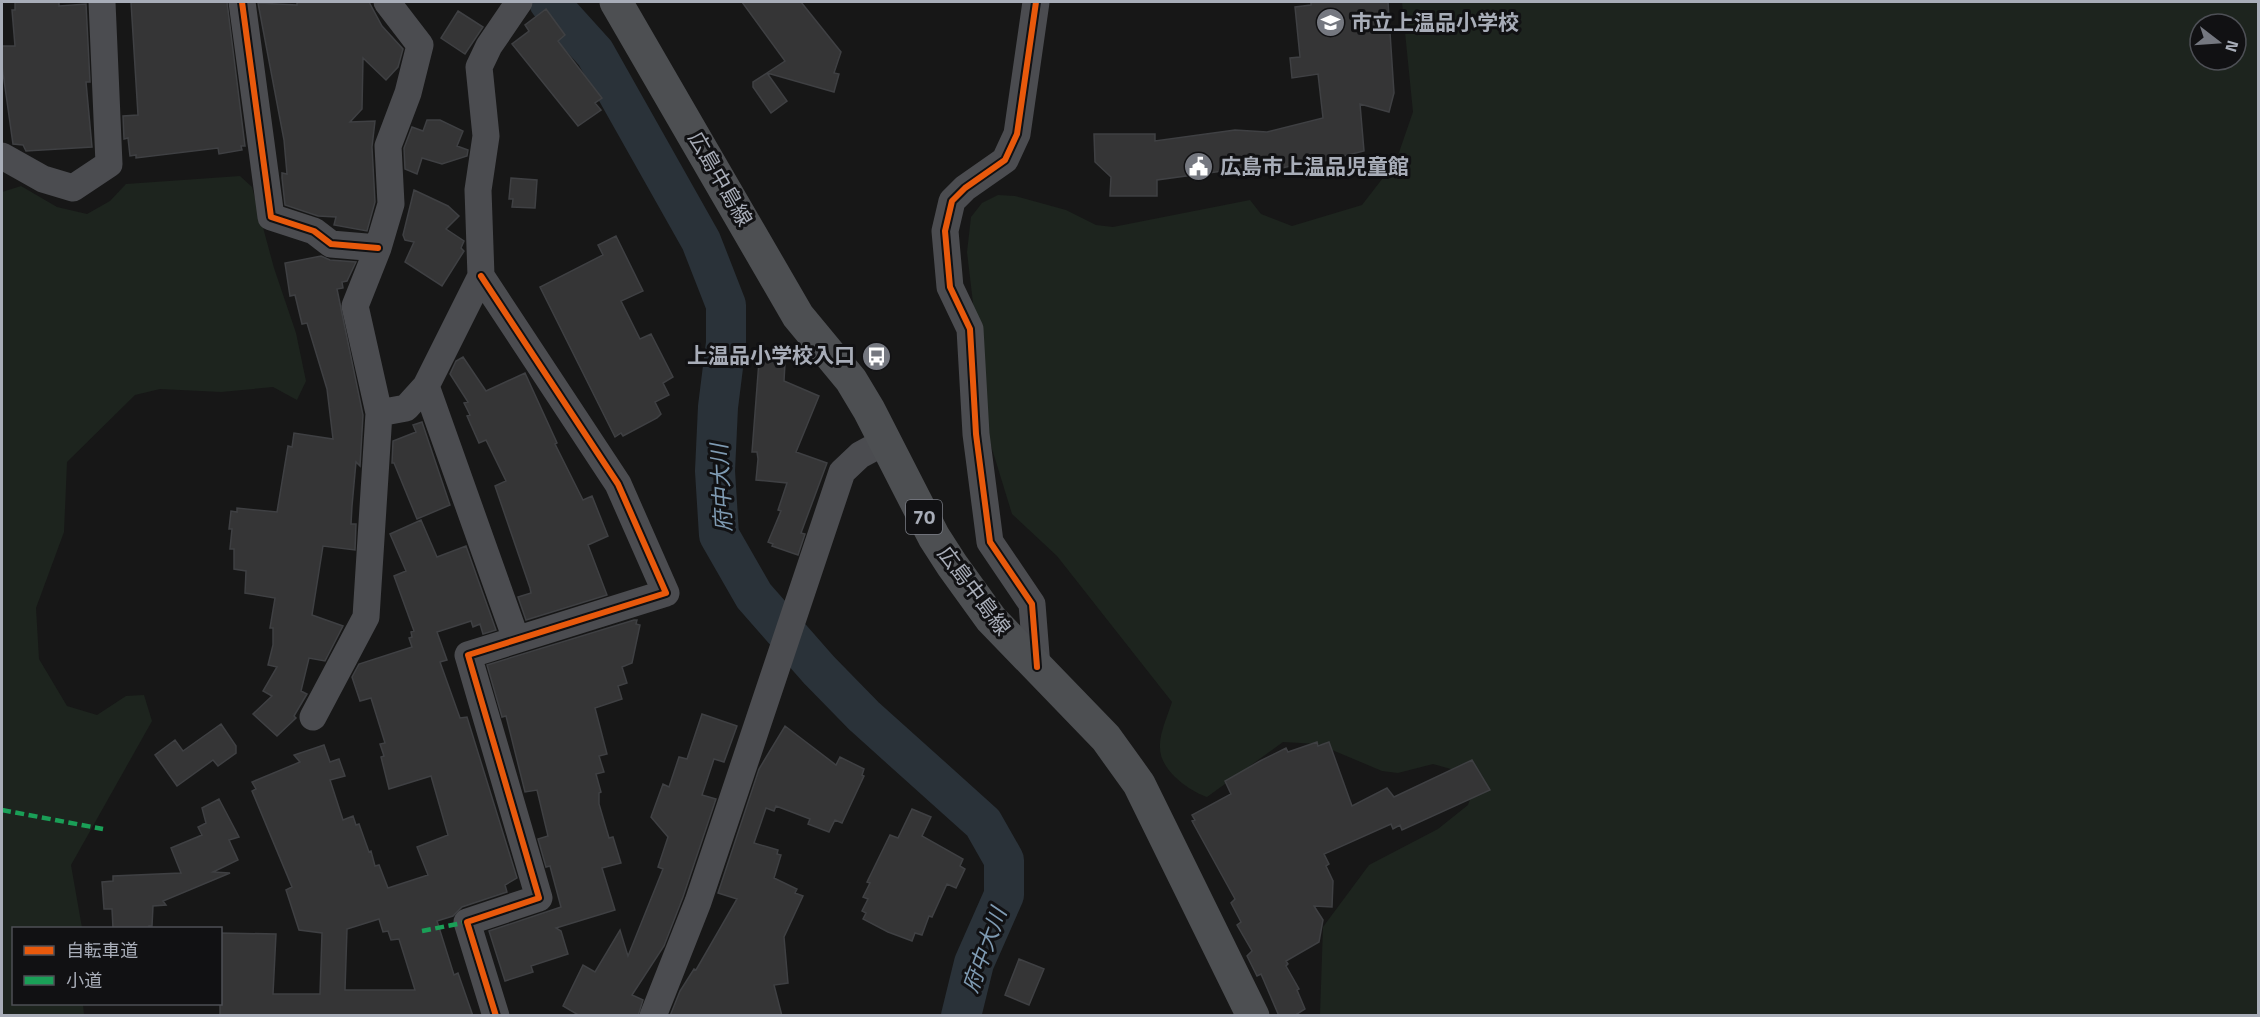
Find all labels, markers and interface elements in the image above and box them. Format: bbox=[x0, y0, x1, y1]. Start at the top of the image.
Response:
place label: 市立上温品小学校 bbox=[1351, 6, 1519, 38]
school or university icon: 市立上温品小学校 bbox=[1314, 7, 1346, 39]
north arrow bbox=[2188, 12, 2248, 72]
text: N bbox=[2219, 38, 2245, 55]
street label: 広島中島線 bbox=[681, 125, 761, 232]
place label: 広島市上温品児童館 bbox=[1220, 150, 1409, 182]
public building icon: 広島市上温品児童館 bbox=[1183, 151, 1215, 183]
place label: 上温品小学校入口 bbox=[687, 339, 855, 371]
bus stop icon: 上温品小学校入口 bbox=[860, 340, 892, 372]
water label: 府中大川 bbox=[702, 441, 740, 533]
road number: 70 bbox=[906, 500, 942, 534]
street label: 広島中島線 bbox=[930, 539, 1019, 642]
water label: 府中大川 bbox=[953, 901, 1016, 997]
legend bbox=[12, 927, 222, 1005]
text: 自転車道 bbox=[66, 937, 138, 964]
text: 小道 bbox=[66, 967, 102, 994]

